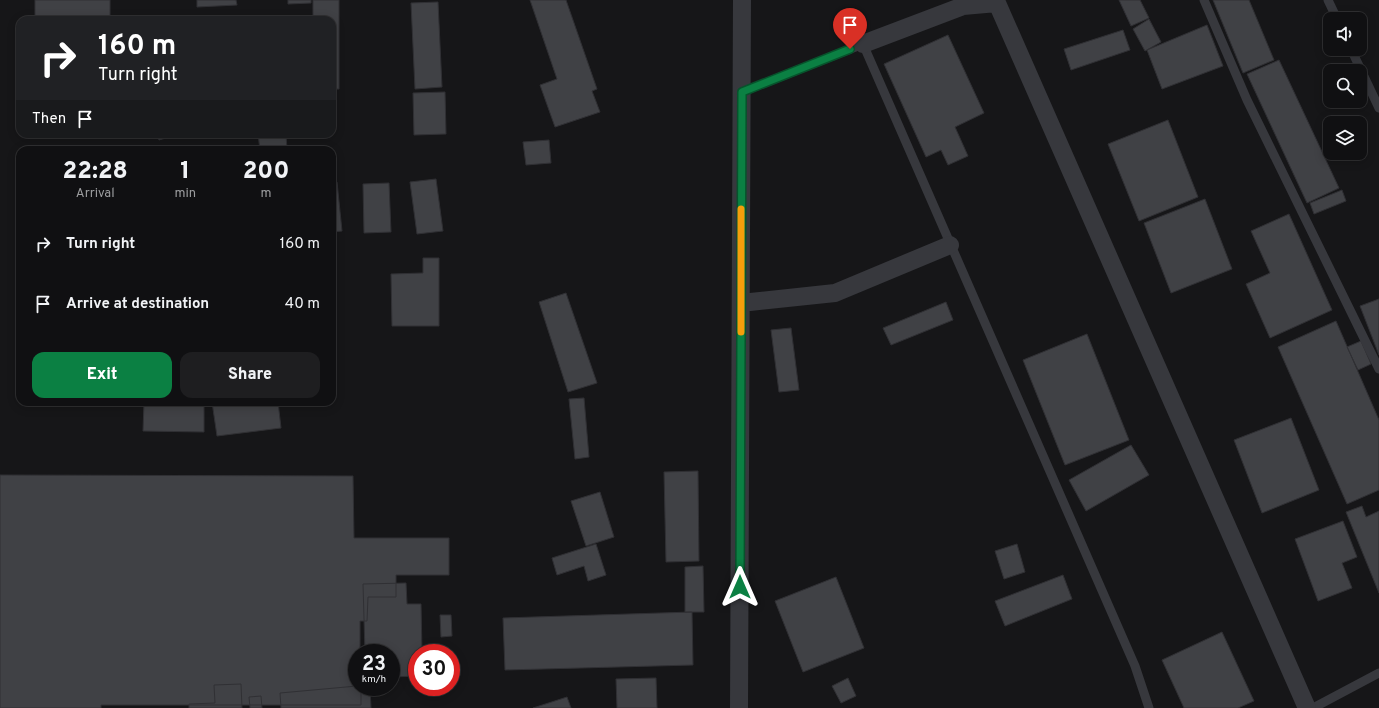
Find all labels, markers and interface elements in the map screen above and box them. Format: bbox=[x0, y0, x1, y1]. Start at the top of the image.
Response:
pin bbox=[833, 8, 867, 49]
map controls bbox=[1323, 12, 1367, 160]
button: sound bbox=[1323, 12, 1367, 56]
icon: arrive bbox=[839, 14, 861, 36]
text: 160 m bbox=[98, 29, 176, 65]
icon: right bbox=[32, 32, 84, 84]
text: Turn right bbox=[98, 64, 178, 87]
button: search bbox=[1323, 64, 1367, 108]
icon: arrive bbox=[74, 108, 96, 130]
text: Then bbox=[32, 110, 66, 129]
button: layers bbox=[1323, 116, 1367, 160]
text: 22:28 bbox=[63, 157, 128, 187]
text: 1 bbox=[180, 157, 190, 187]
text: 200 bbox=[243, 157, 289, 187]
text: Arrival bbox=[76, 186, 115, 202]
text: min bbox=[174, 186, 196, 202]
text: m bbox=[261, 186, 272, 202]
icon: right bbox=[32, 233, 54, 255]
text: Turn right bbox=[66, 235, 135, 254]
text: 160 m bbox=[280, 235, 320, 254]
icon: arrive bbox=[32, 293, 54, 315]
text: Arrive at destination bbox=[66, 295, 209, 314]
text: 40 m bbox=[285, 295, 320, 314]
button: Exit bbox=[32, 352, 172, 398]
button: Share bbox=[180, 352, 320, 398]
position arrow bbox=[719, 566, 761, 608]
speed limit sign: 30 bbox=[408, 644, 460, 696]
text: 23 bbox=[362, 652, 386, 678]
text: km/h bbox=[362, 673, 386, 686]

